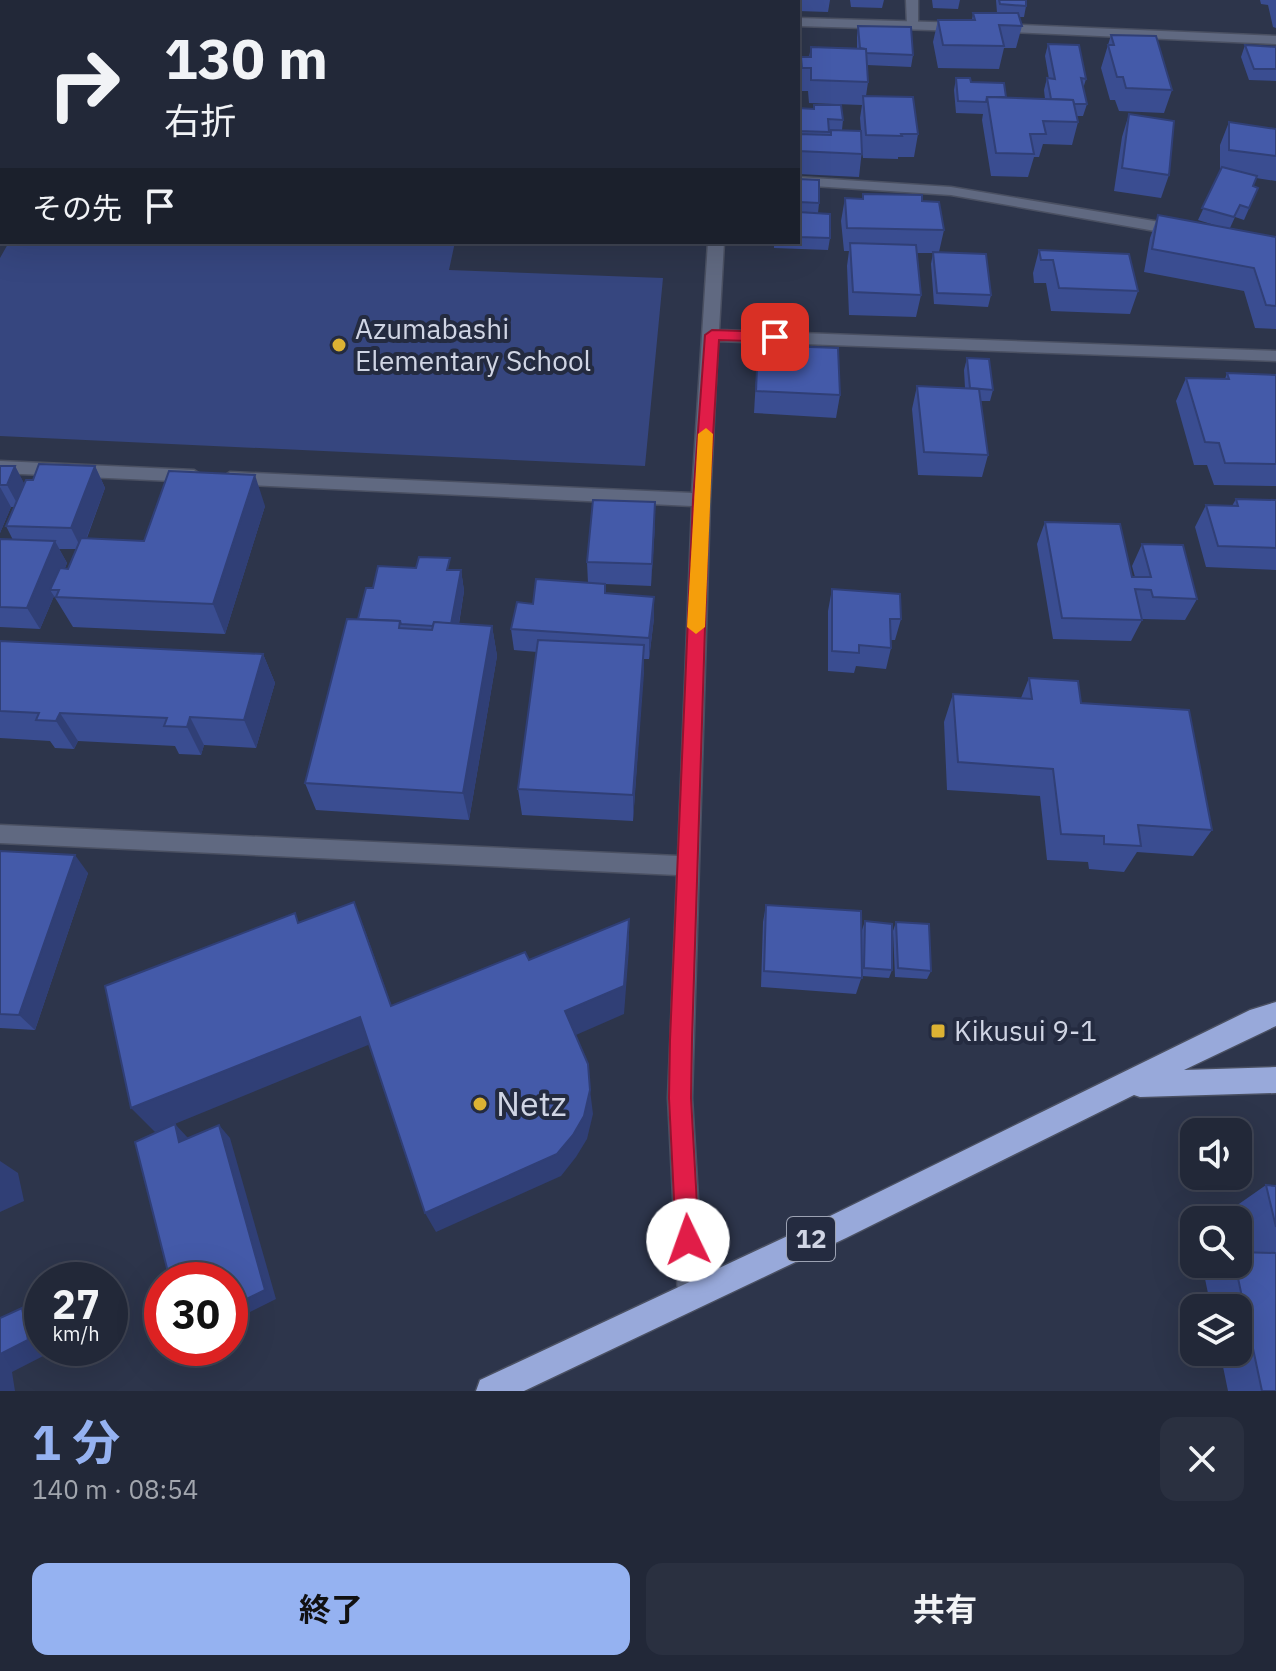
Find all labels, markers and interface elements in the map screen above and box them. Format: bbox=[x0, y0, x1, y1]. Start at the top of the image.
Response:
text: 130 m bbox=[164, 22, 328, 94]
icon: right bbox=[32, 32, 136, 136]
text: 右折 bbox=[164, 97, 236, 144]
icon: arrive bbox=[138, 184, 182, 228]
text: その先 bbox=[32, 188, 122, 227]
pin bbox=[741, 303, 809, 371]
place label: Azumabashi Elementary School bbox=[355, 310, 591, 379]
icon: arrive bbox=[753, 315, 797, 359]
marker: Azumabashi Elementary School bbox=[330, 336, 348, 354]
place label: Kikusui 9-1 bbox=[954, 1012, 1097, 1049]
marker: Kikusui 9-1 bbox=[929, 1022, 947, 1040]
place label: Netz bbox=[496, 1081, 566, 1125]
marker: Netz bbox=[471, 1095, 489, 1113]
map controls bbox=[1180, 1118, 1252, 1366]
button: sound bbox=[1180, 1118, 1252, 1190]
position arrow bbox=[646, 1198, 730, 1282]
button: search bbox=[1180, 1206, 1252, 1278]
road number: 12 bbox=[787, 1217, 835, 1261]
speed limit sign: 30 bbox=[144, 1262, 248, 1366]
text: 27 bbox=[52, 1278, 100, 1330]
button: layers bbox=[1180, 1294, 1252, 1366]
text: km/h bbox=[52, 1320, 100, 1347]
text: 1 分 bbox=[32, 1411, 120, 1473]
button: close bbox=[1160, 1417, 1244, 1501]
text: 140 m · 08:54 bbox=[32, 1472, 198, 1506]
button: 終了 bbox=[32, 1563, 630, 1655]
button: 共有 bbox=[646, 1563, 1244, 1655]

